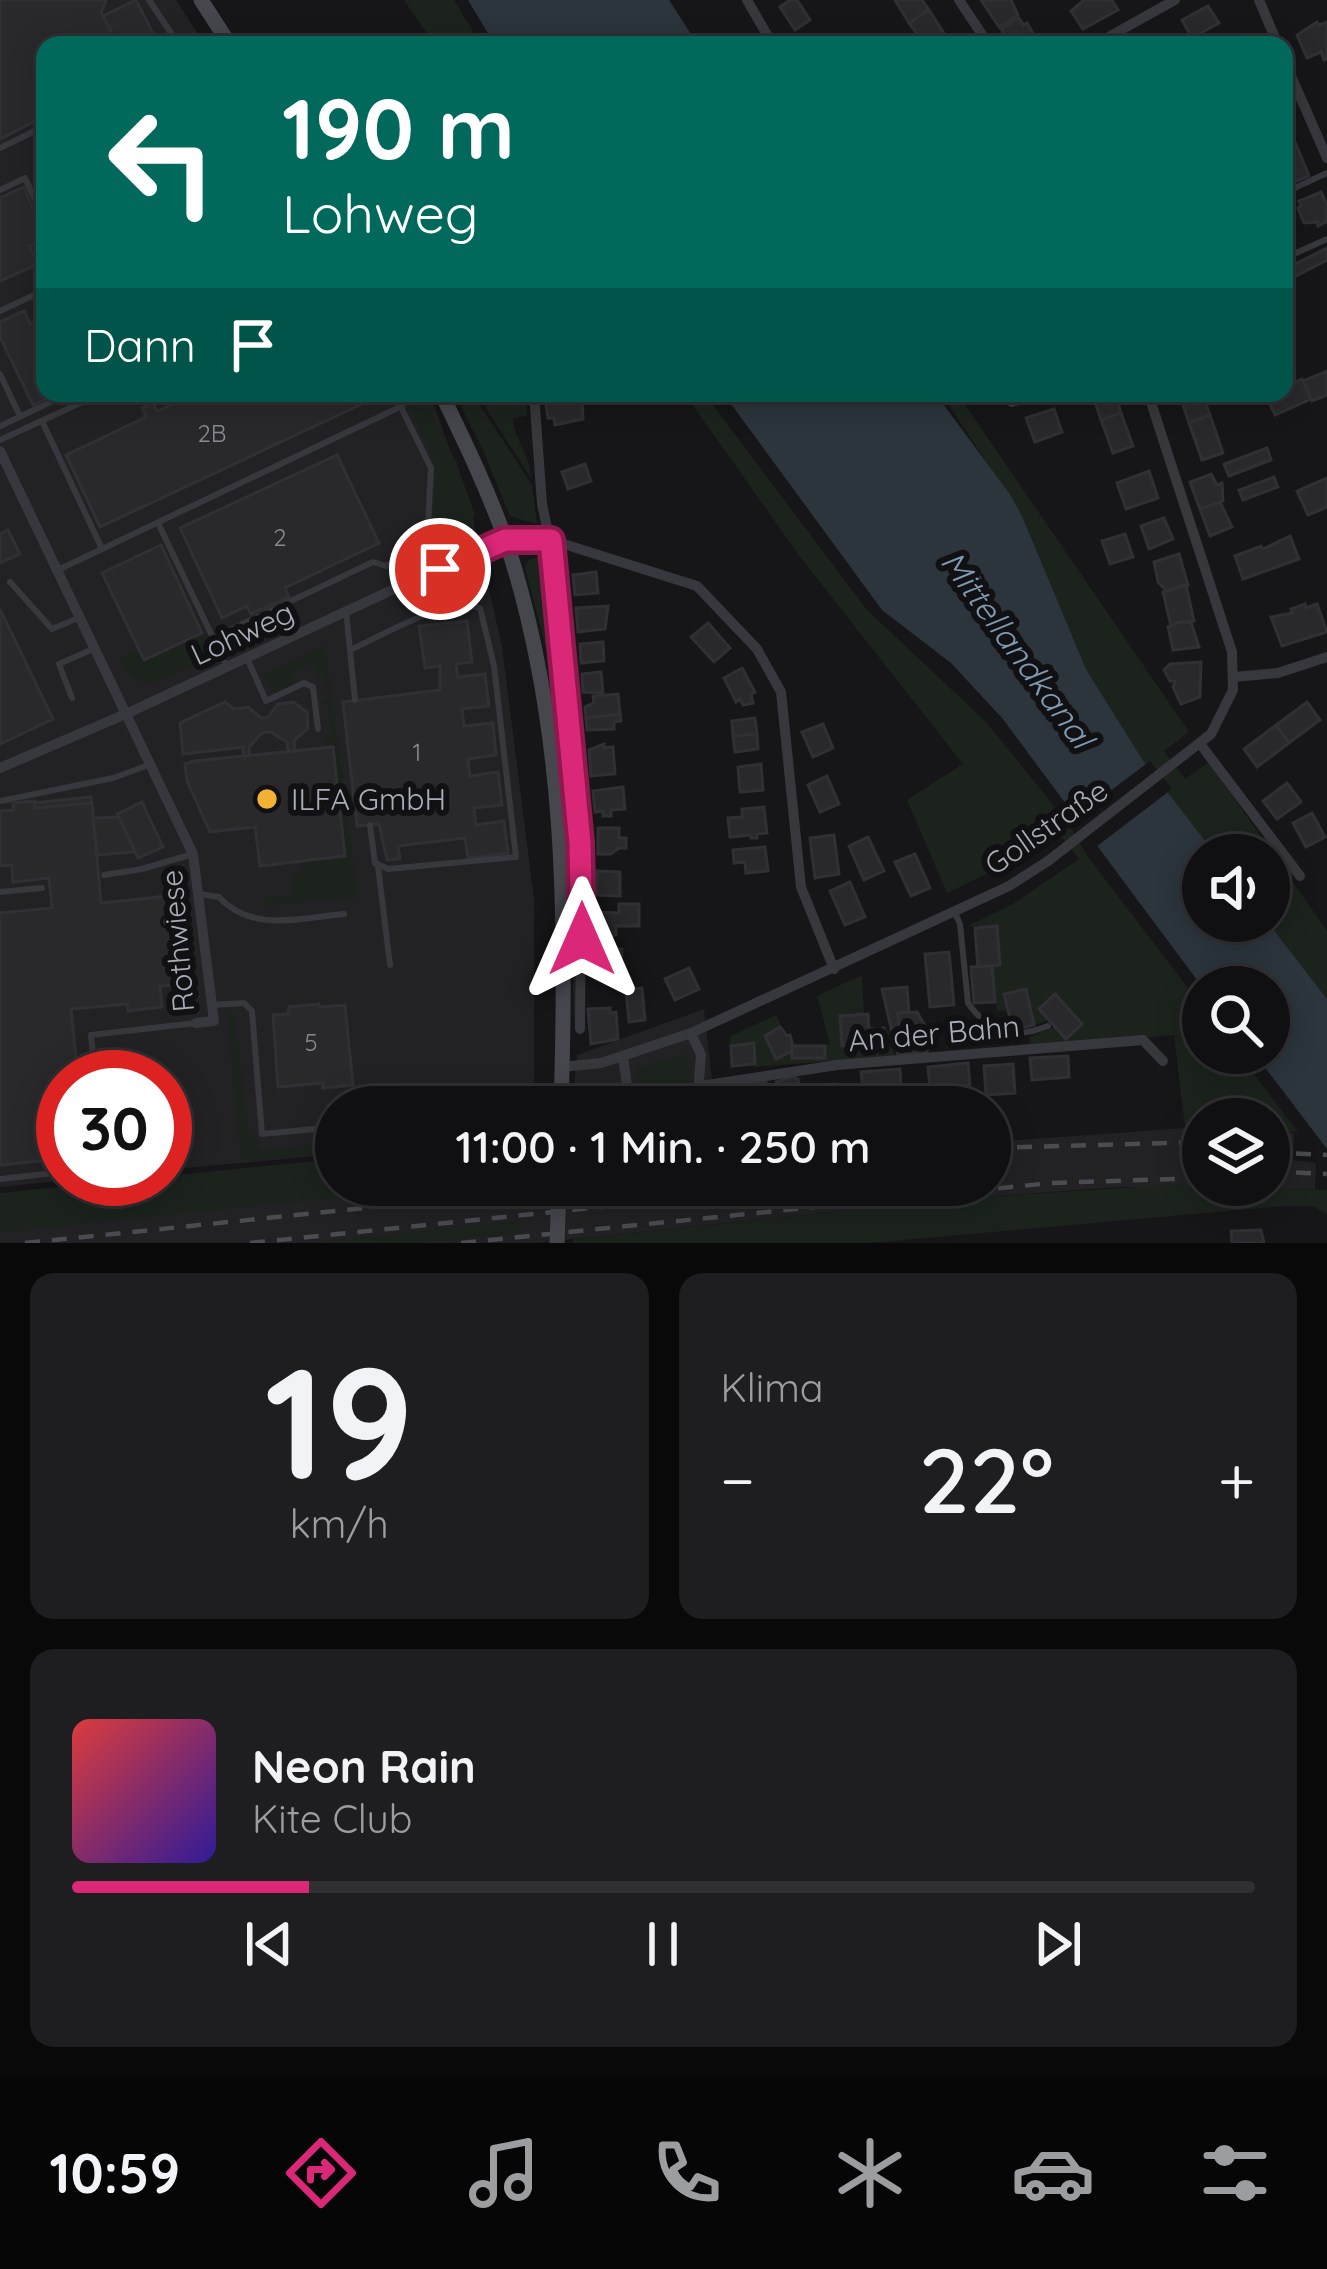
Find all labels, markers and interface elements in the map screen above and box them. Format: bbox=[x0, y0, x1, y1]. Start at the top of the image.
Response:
text: 190 m bbox=[282, 75, 515, 180]
icon: left bbox=[84, 84, 240, 240]
text: Lohweg bbox=[282, 179, 479, 247]
icon: arrive bbox=[220, 312, 286, 378]
text: Dann bbox=[84, 317, 196, 373]
house number: 2B bbox=[198, 418, 226, 448]
pin bbox=[389, 518, 491, 620]
house number: 2 bbox=[273, 522, 287, 552]
icon: arrive bbox=[407, 536, 473, 602]
water label: Mittellandkanal bbox=[933, 542, 1105, 758]
street label: Lohweg bbox=[184, 593, 300, 673]
house number: 1 bbox=[413, 737, 421, 767]
street label: Gollstraße bbox=[977, 771, 1115, 883]
place label: ILFA GmbH bbox=[291, 780, 446, 818]
marker: ILFA GmbH bbox=[254, 786, 280, 812]
map controls bbox=[1182, 834, 1290, 1206]
button: sound bbox=[1182, 834, 1290, 942]
street label: Rothwiese bbox=[152, 868, 202, 1014]
position arrow bbox=[519, 876, 645, 1002]
button: search bbox=[1182, 966, 1290, 1074]
street label: An der Bahn bbox=[847, 1007, 1021, 1059]
house number: 5 bbox=[304, 1027, 318, 1057]
speed limit sign: 30 bbox=[36, 1050, 192, 1206]
button: layers bbox=[1182, 1098, 1290, 1206]
text: 11:00 · 1 Min. · 250 m bbox=[455, 1118, 871, 1174]
text: 19 bbox=[265, 1323, 414, 1518]
text: Klima bbox=[721, 1363, 823, 1412]
text: 22° bbox=[919, 1423, 1054, 1536]
text: − bbox=[721, 1438, 755, 1521]
text: + bbox=[1218, 1438, 1255, 1521]
text: km/h bbox=[290, 1499, 389, 1548]
text: Neon Rain bbox=[252, 1738, 476, 1794]
text: Kite Club bbox=[252, 1794, 412, 1843]
icon: previous bbox=[236, 1911, 302, 1977]
icon: pause bbox=[630, 1911, 696, 1977]
icon: next bbox=[1025, 1911, 1091, 1977]
icon: directions bbox=[279, 2131, 363, 2215]
icon: music bbox=[462, 2131, 546, 2215]
icon: phone bbox=[645, 2131, 729, 2215]
icon: climate bbox=[828, 2131, 912, 2215]
icon: car bbox=[1011, 2131, 1095, 2215]
icon: filters bbox=[1193, 2131, 1277, 2215]
text: 10:59 bbox=[49, 2139, 180, 2207]

